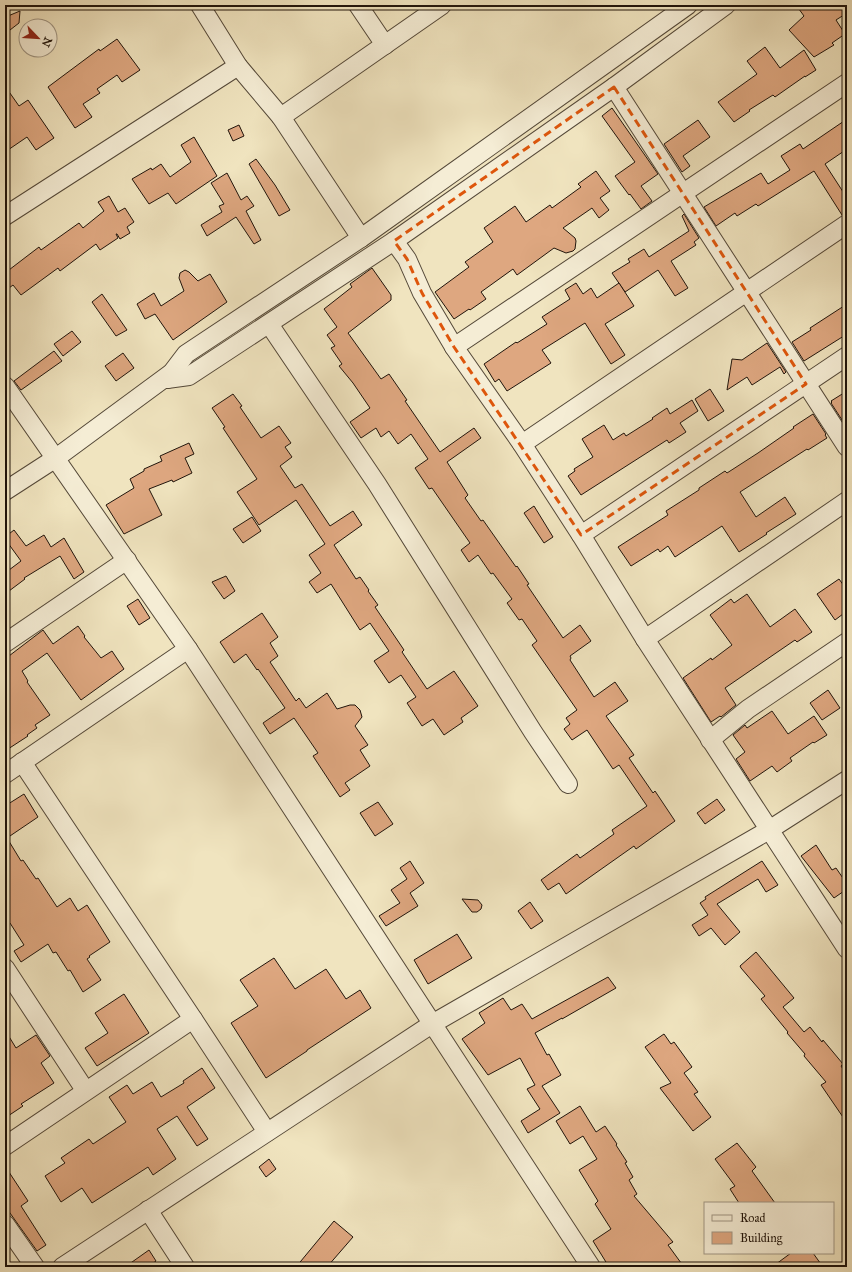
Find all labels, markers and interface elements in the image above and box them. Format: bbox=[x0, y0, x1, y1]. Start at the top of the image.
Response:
north arrow bbox=[18, 18, 58, 58]
text: N bbox=[38, 35, 54, 50]
legend bbox=[704, 1202, 834, 1254]
text: Road bbox=[740, 1211, 766, 1225]
text: Building bbox=[740, 1231, 783, 1246]

